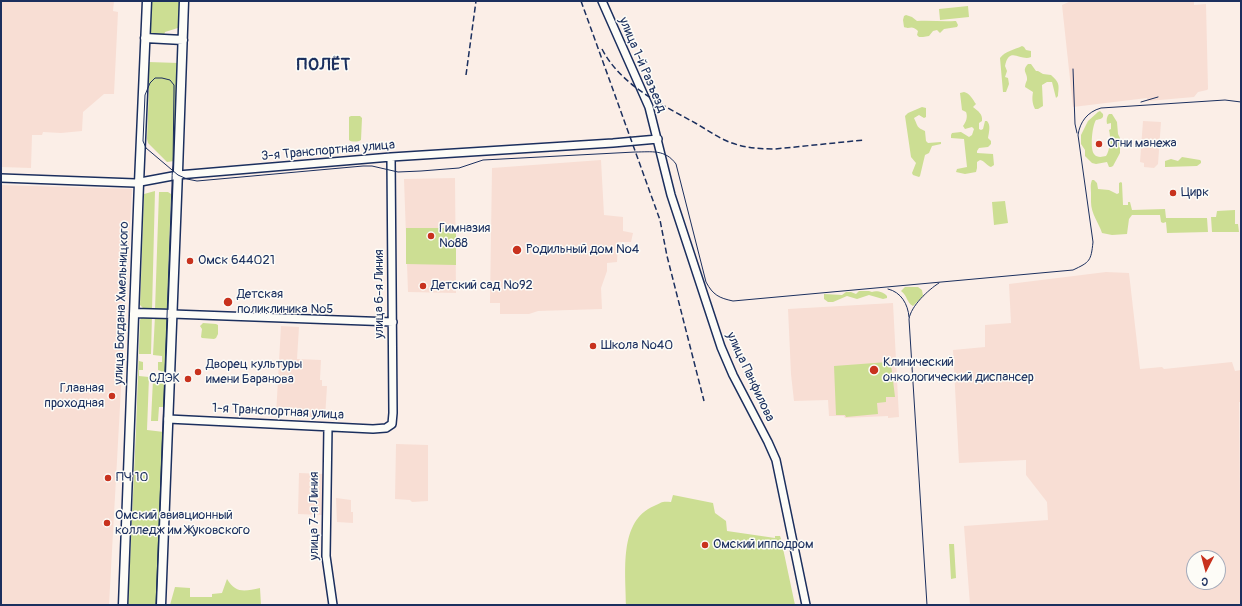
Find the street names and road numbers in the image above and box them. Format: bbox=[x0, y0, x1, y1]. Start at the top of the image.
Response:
street label: улица 1-й Разъезд bbox=[615, 15, 669, 115]
street label: 3-я Транспортная улица bbox=[260, 137, 396, 165]
street label: улица Богдана Хмельницкого bbox=[111, 221, 133, 385]
street label: улица 6-я Линия bbox=[372, 249, 388, 339]
street label: улица Панфилова bbox=[722, 330, 778, 424]
street label: 1-я Транспортная улица bbox=[212, 401, 344, 423]
street label: улица 7-я Линия bbox=[307, 472, 323, 560]

